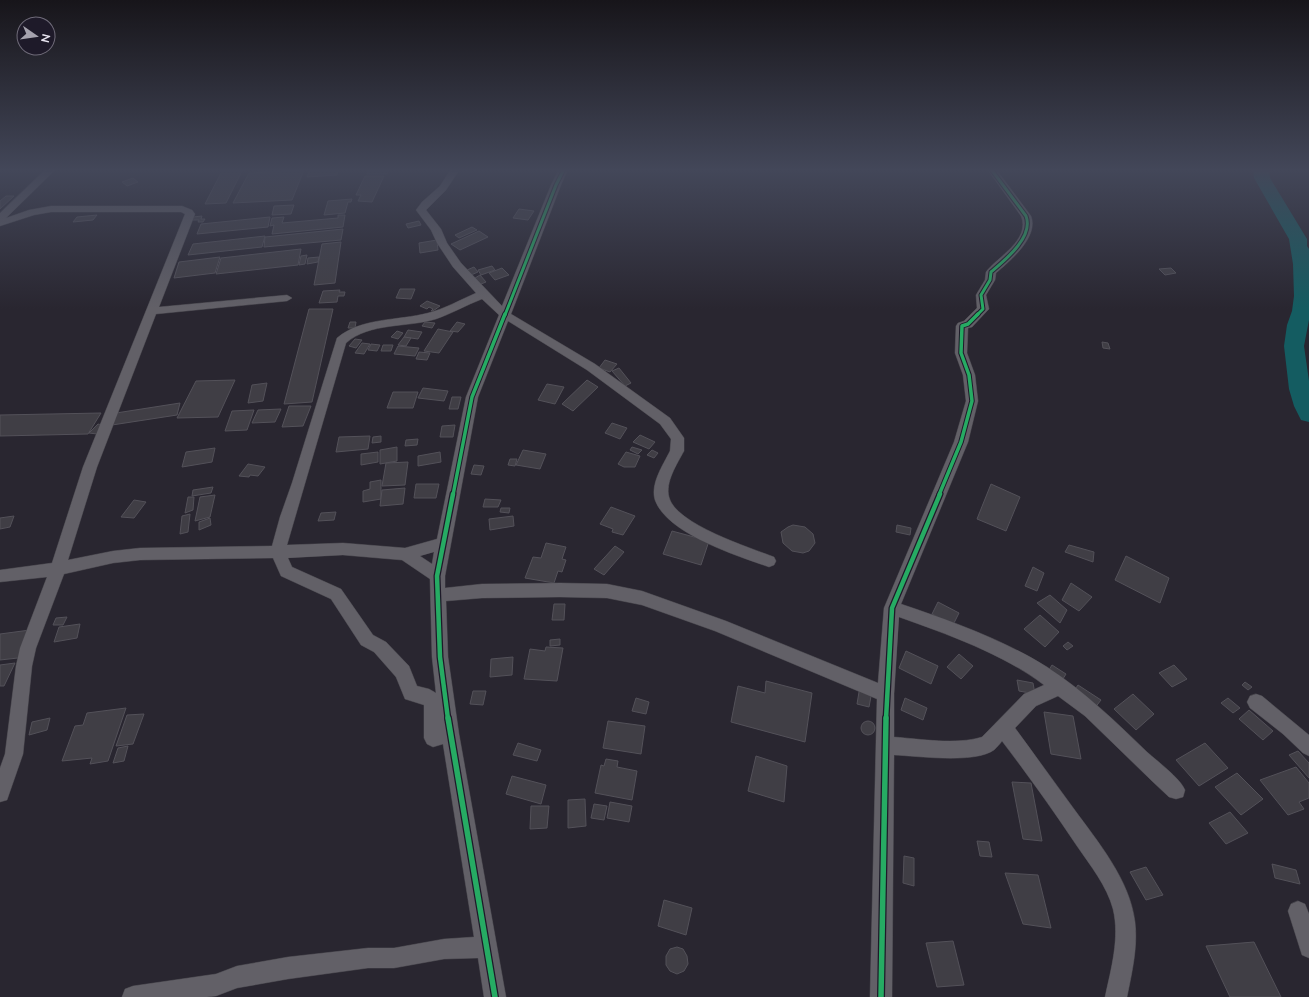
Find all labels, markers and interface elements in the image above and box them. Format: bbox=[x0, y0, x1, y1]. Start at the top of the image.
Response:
north arrow bbox=[16, 16, 56, 56]
text: N bbox=[39, 33, 54, 44]

